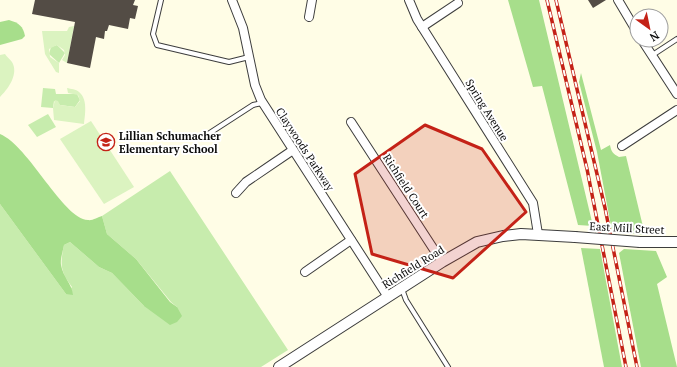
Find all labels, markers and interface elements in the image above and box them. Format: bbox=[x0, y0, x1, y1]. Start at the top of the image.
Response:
north arrow bbox=[629, 8, 669, 48]
text: N bbox=[647, 28, 662, 45]
street label: Spring Avenue bbox=[462, 76, 512, 144]
street label: Claywoods Parkway bbox=[273, 105, 337, 194]
place label: Lillian Schumacher Elementary School bbox=[119, 129, 221, 156]
school or university icon: Lillian Schumacher Elementary School bbox=[96, 132, 116, 152]
street label: Richfield Court bbox=[380, 151, 432, 221]
street label: East Mill Street bbox=[589, 219, 665, 237]
street label: Richfield Road bbox=[379, 242, 447, 292]

